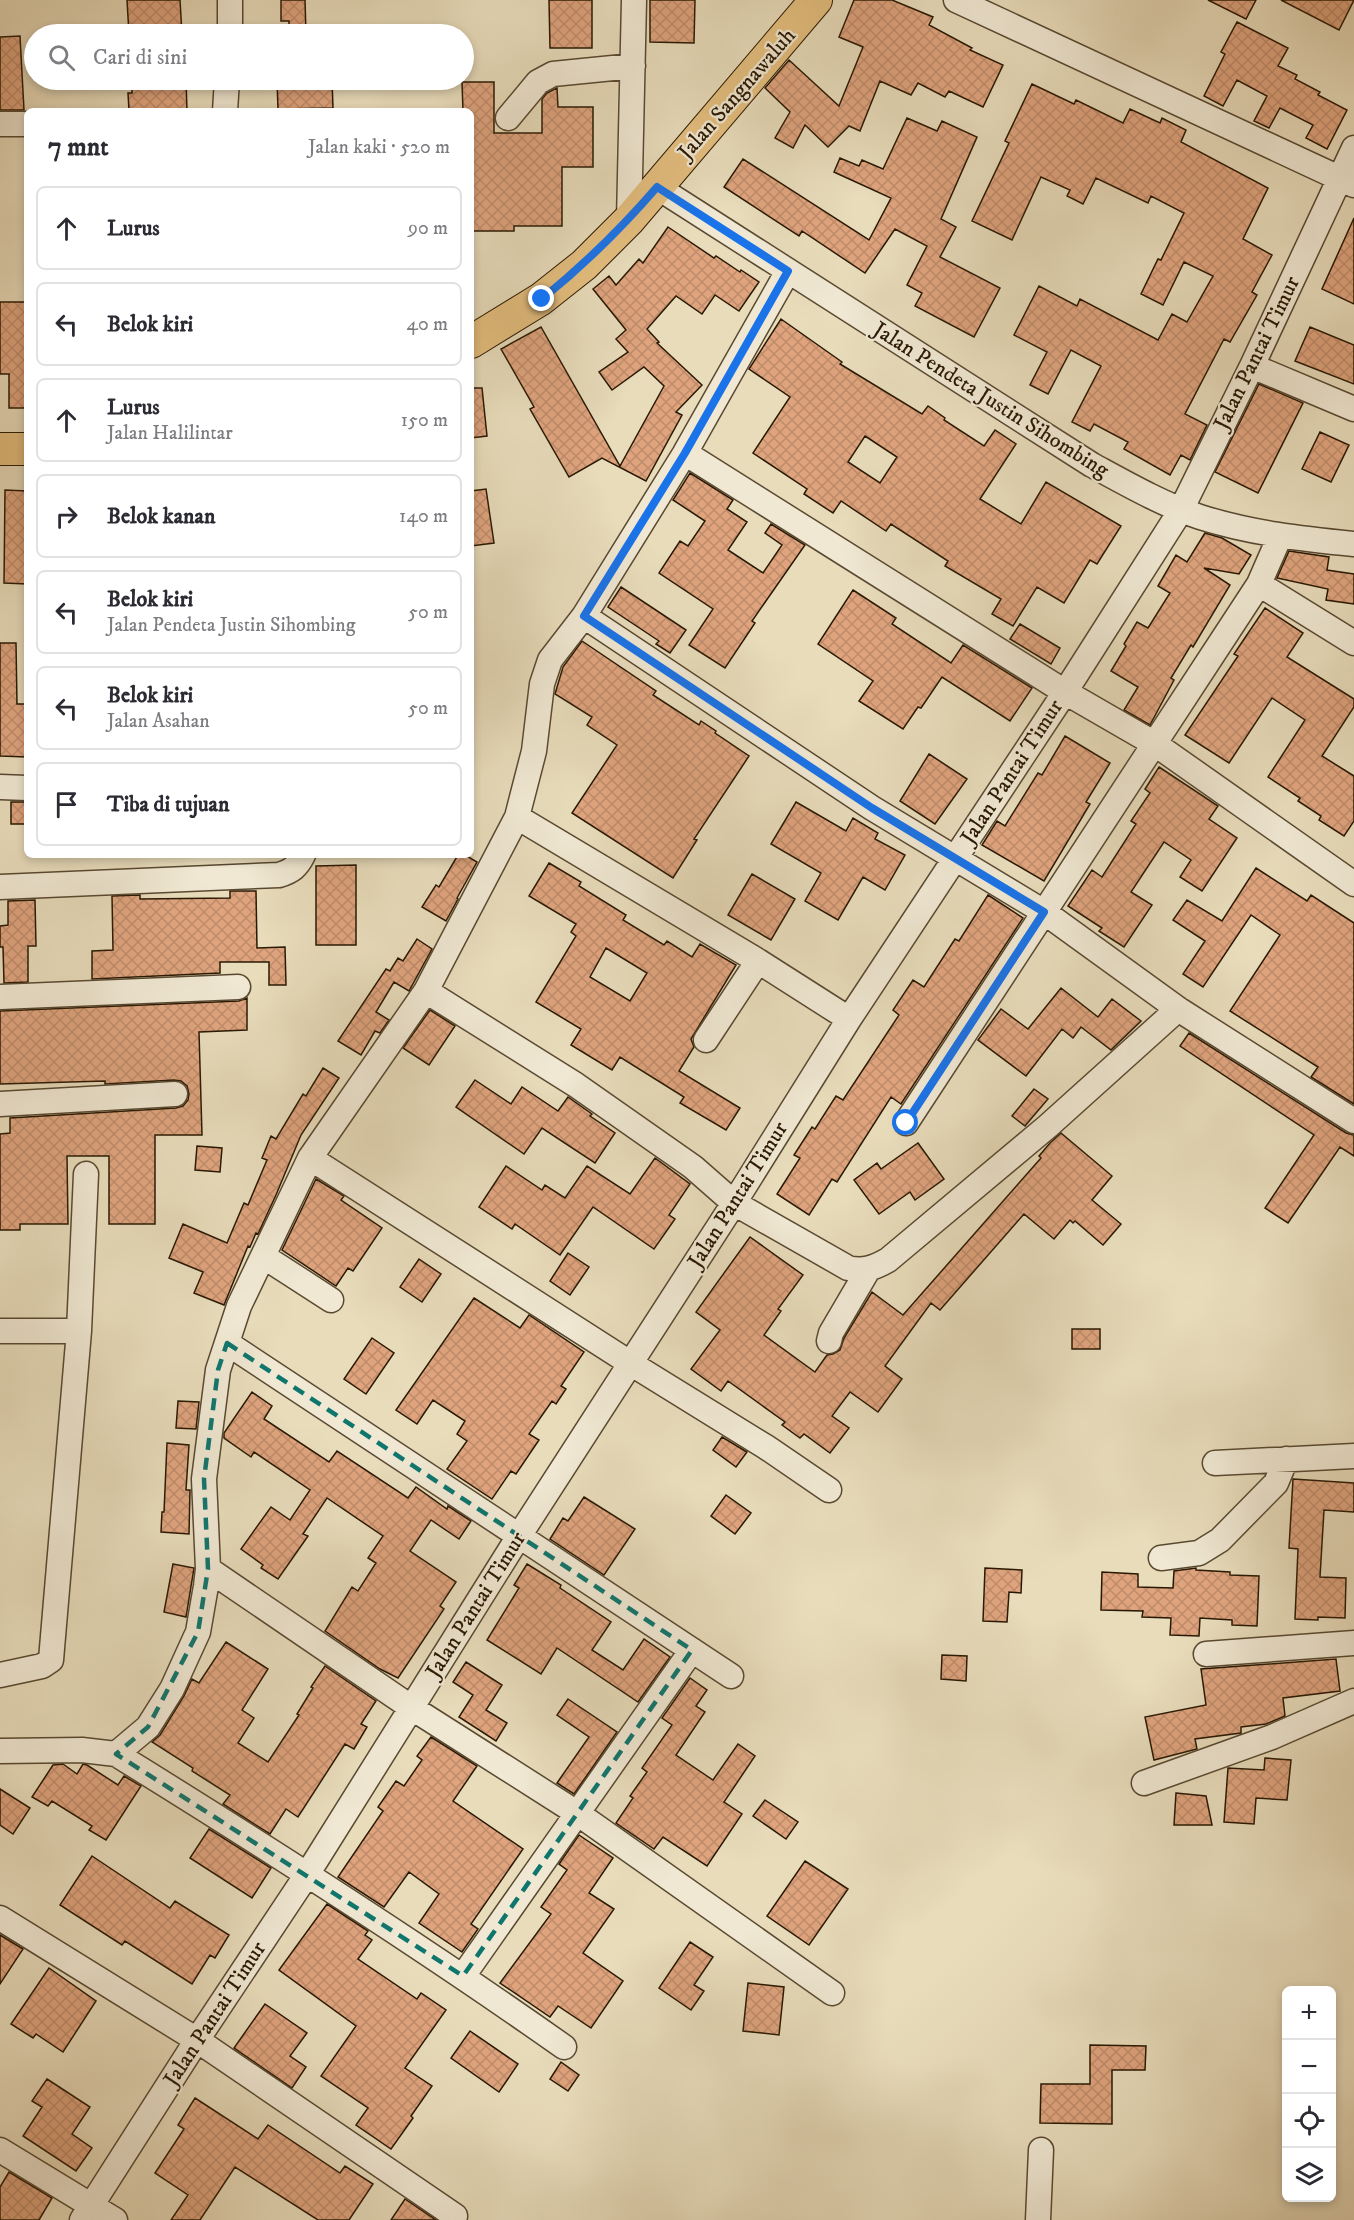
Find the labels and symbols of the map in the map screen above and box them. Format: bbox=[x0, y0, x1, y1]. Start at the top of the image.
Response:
street label: Jalan Sangnawaluh bbox=[671, 22, 802, 167]
street label: Jalan Pantai Timur bbox=[1207, 271, 1306, 436]
route end bbox=[528, 285, 554, 311]
street label: Jalan Pendeta Justin Sihombing bbox=[866, 315, 1114, 484]
street label: Jalan Pantai Timur bbox=[954, 694, 1069, 851]
route start bbox=[892, 1109, 918, 1135]
street label: Jalan Pantai Timur bbox=[681, 1116, 794, 1275]
street label: Jalan Pantai Timur bbox=[419, 1526, 532, 1685]
street label: Jalan Pantai Timur bbox=[157, 1936, 272, 2093]

